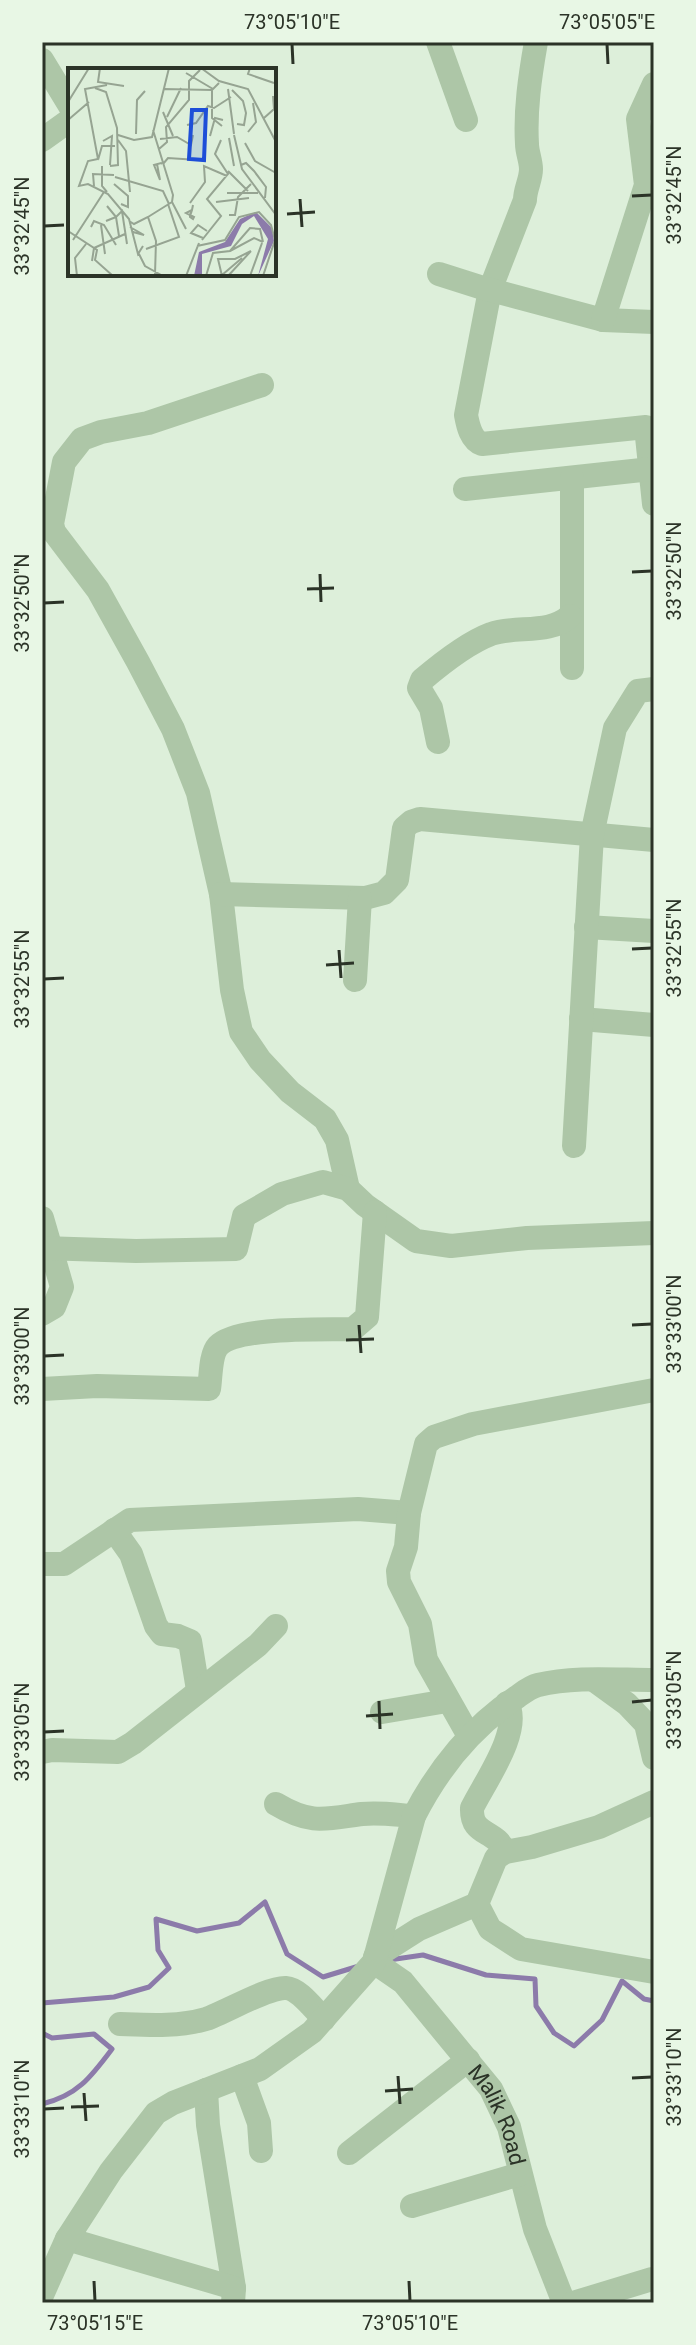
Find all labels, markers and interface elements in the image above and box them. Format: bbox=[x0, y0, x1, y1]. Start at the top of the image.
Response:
text: 73°05'10"E bbox=[244, 10, 340, 34]
text: 73°05'05"E bbox=[559, 10, 655, 34]
inset map bbox=[68, 68, 276, 276]
text: 33°32'45"N bbox=[662, 145, 686, 245]
text: 33°32'45"N bbox=[10, 176, 34, 276]
text: 33°32'50"N bbox=[662, 521, 686, 621]
text: 33°32'50"N bbox=[10, 553, 34, 653]
text: 33°32'55"N bbox=[662, 898, 686, 998]
text: 33°32'55"N bbox=[10, 929, 34, 1029]
text: 33°33'00"N bbox=[662, 1274, 686, 1374]
text: 33°33'00"N bbox=[10, 1306, 34, 1406]
text: 33°33'05"N bbox=[662, 1650, 686, 1750]
text: 33°33'05"N bbox=[10, 1682, 34, 1782]
text: 33°33'10"N bbox=[662, 2027, 686, 2127]
text: 33°33'10"N bbox=[10, 2059, 34, 2159]
street label: Malik Road bbox=[463, 2060, 530, 2168]
text: 73°05'15"E bbox=[47, 2311, 143, 2335]
text: 73°05'10"E bbox=[362, 2311, 458, 2335]

